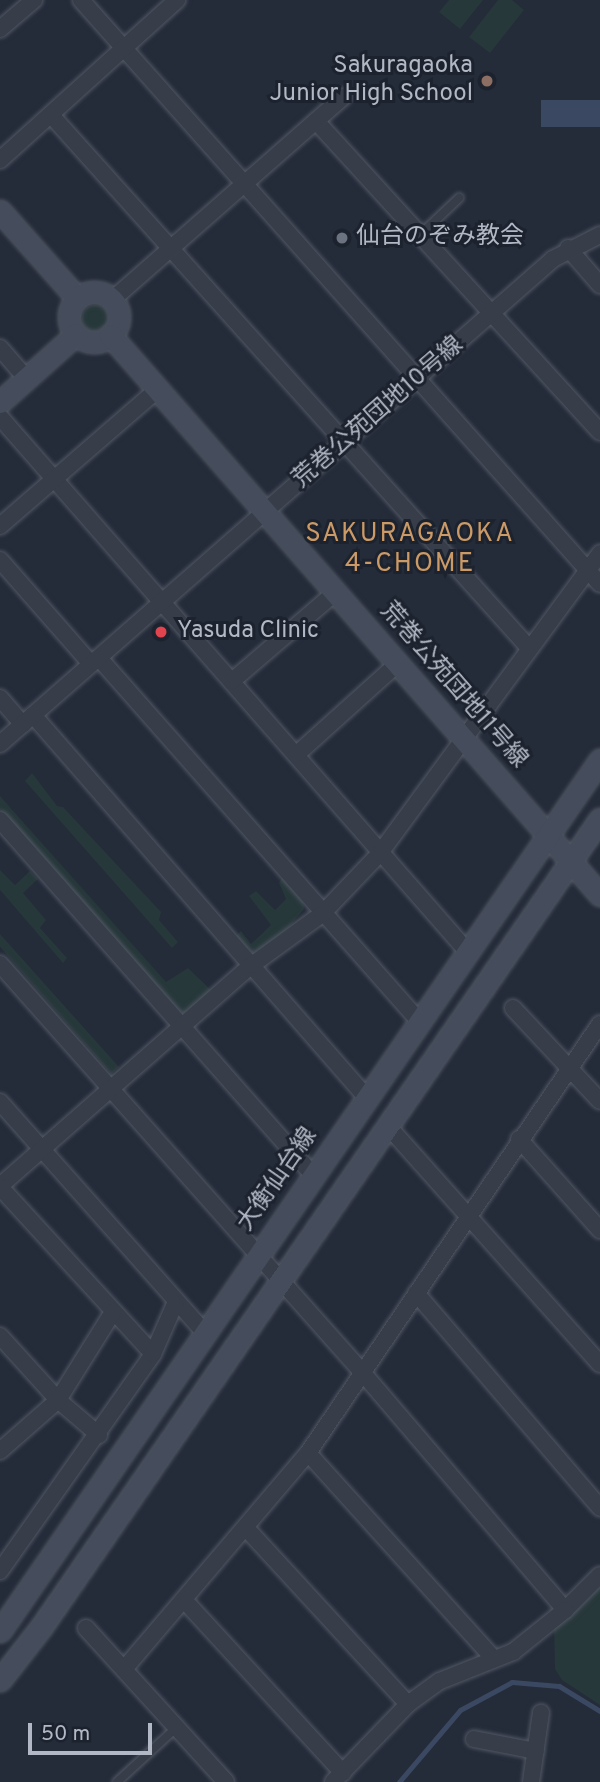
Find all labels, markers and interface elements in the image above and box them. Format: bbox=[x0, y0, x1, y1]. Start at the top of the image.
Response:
place label: Sakuragaoka Junior High School bbox=[270, 53, 473, 109]
marker: Sakuragaoka Junior High School bbox=[479, 73, 495, 89]
place label: 仙台のぞみ教会 bbox=[356, 224, 524, 252]
marker: 仙台のぞみ教会 bbox=[334, 230, 350, 246]
street label: 荒巻公苑団地10号線 bbox=[288, 331, 470, 495]
district label: SAKURAGAOKA 4-CHOME bbox=[307, 519, 513, 580]
street label: 荒巻公苑団地11号線 bbox=[373, 597, 533, 775]
place label: Yasuda Clinic bbox=[177, 618, 319, 646]
marker: Yasuda Clinic bbox=[151, 622, 171, 642]
street label: 大衡仙台線 bbox=[232, 1123, 324, 1237]
scale bar bbox=[32, 1708, 156, 1752]
text: 50 m bbox=[41, 1721, 90, 1748]

